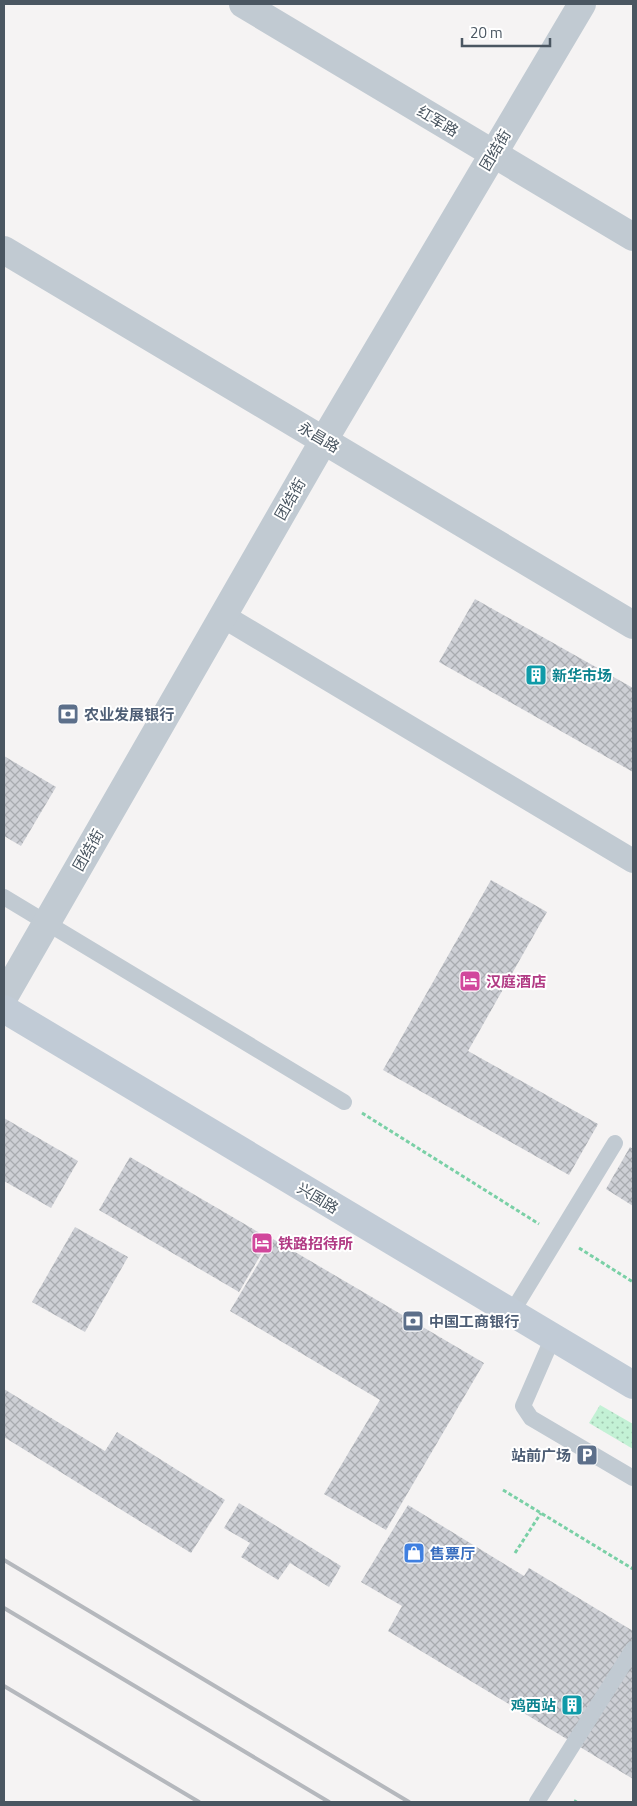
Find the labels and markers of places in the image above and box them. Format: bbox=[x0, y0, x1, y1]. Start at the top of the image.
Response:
building icon: 新华市场 bbox=[524, 663, 548, 687]
place label: 新华市场 bbox=[552, 664, 612, 687]
bank icon: 农业发展银行 bbox=[56, 702, 80, 726]
place label: 农业发展银行 bbox=[84, 703, 174, 726]
hotel icon: 汉庭酒店 bbox=[458, 969, 482, 993]
place label: 汉庭酒店 bbox=[486, 970, 546, 993]
hotel icon: 铁路招待所 bbox=[250, 1231, 274, 1255]
place label: 铁路招待所 bbox=[278, 1232, 353, 1255]
bank icon: 中国工商银行 bbox=[401, 1309, 425, 1333]
place label: 中国工商银行 bbox=[429, 1310, 519, 1333]
parking icon: 站前广场 bbox=[575, 1443, 599, 1467]
place label: 站前广场 bbox=[511, 1444, 571, 1467]
shop icon: 售票厅 bbox=[402, 1541, 426, 1565]
place label: 售票厅 bbox=[430, 1542, 475, 1565]
building icon: 鸡西站 bbox=[560, 1693, 584, 1717]
place label: 鸡西站 bbox=[511, 1694, 556, 1717]

